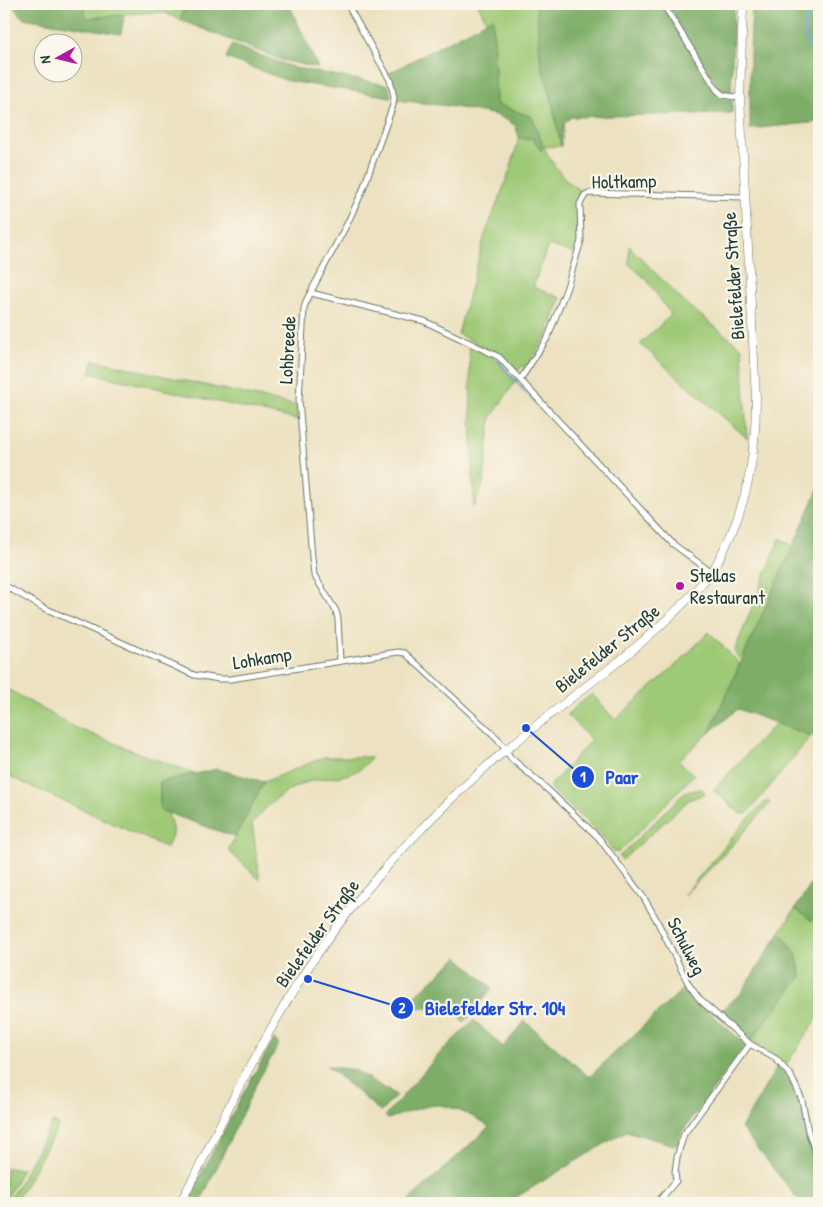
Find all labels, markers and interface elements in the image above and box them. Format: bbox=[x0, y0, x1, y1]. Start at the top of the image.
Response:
north arrow bbox=[32, 32, 82, 82]
text: N bbox=[35, 54, 55, 65]
street label: Holtkamp bbox=[592, 167, 656, 195]
street label: Bielefelder Straße bbox=[716, 211, 750, 341]
street label: Lohbreede bbox=[272, 315, 302, 385]
place label: Stellas Restaurant bbox=[690, 562, 765, 610]
marker: Stellas Restaurant bbox=[674, 580, 686, 592]
street label: Bielefelder Straße bbox=[549, 597, 665, 698]
street label: Lohkamp bbox=[231, 641, 293, 675]
callout: Paar bbox=[571, 759, 649, 794]
text: Paar bbox=[606, 763, 639, 790]
text: 1 bbox=[580, 766, 586, 787]
street label: Bielefelder Straße bbox=[269, 873, 365, 992]
street label: Schulweg bbox=[661, 913, 713, 979]
callout: Bielefelder Str. 104 bbox=[390, 990, 575, 1025]
text: Bielefelder Str. 104 bbox=[425, 994, 566, 1021]
text: 2 bbox=[398, 997, 406, 1018]

